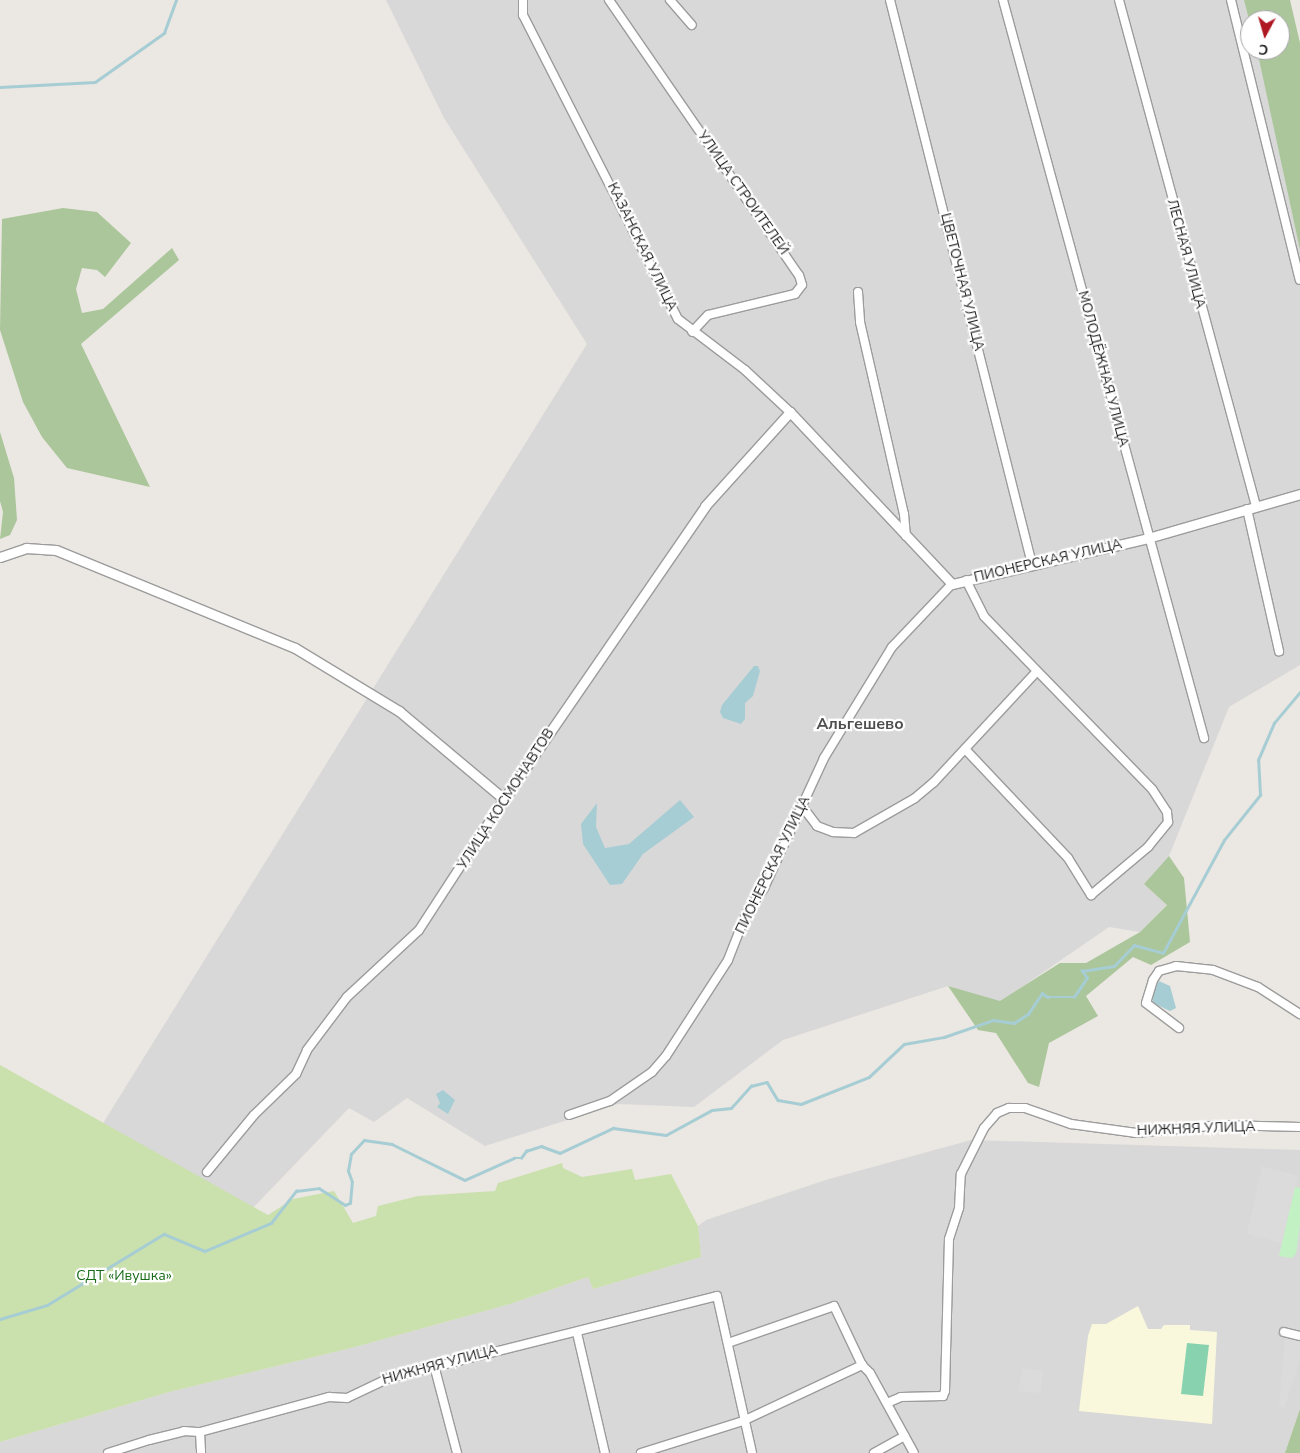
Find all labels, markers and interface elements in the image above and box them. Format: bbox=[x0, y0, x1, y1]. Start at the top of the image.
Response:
north arrow bbox=[1240, 10, 1290, 60]
text: С bbox=[1258, 39, 1269, 59]
street label: УЛИЦА СТРОИТЕЛЕЙ bbox=[694, 128, 792, 258]
street label: КАЗАНСКАЯ УЛИЦА bbox=[604, 180, 680, 314]
street label: ЛЕСНАЯ УЛИЦА bbox=[1163, 197, 1209, 311]
street label: ЦВЕТОЧНАЯ УЛИЦА bbox=[937, 211, 987, 353]
street label: МОЛОДЁЖНАЯ УЛИЦА bbox=[1074, 289, 1132, 449]
street label: ПИОНЕРСКАЯ УЛИЦА bbox=[972, 536, 1124, 586]
district label: Альгешево bbox=[816, 714, 904, 734]
street label: УЛИЦА КОСМОНАВТОВ bbox=[454, 725, 558, 873]
street label: ПИОНЕРСКАЯ УЛИЦА bbox=[732, 793, 814, 937]
street label: НИЖНЯЯ УЛИЦА bbox=[1136, 1119, 1256, 1139]
park label: СДТ «Ивушка» bbox=[76, 1268, 172, 1284]
street label: НИЖНЯЯ УЛИЦА bbox=[381, 1342, 499, 1388]

